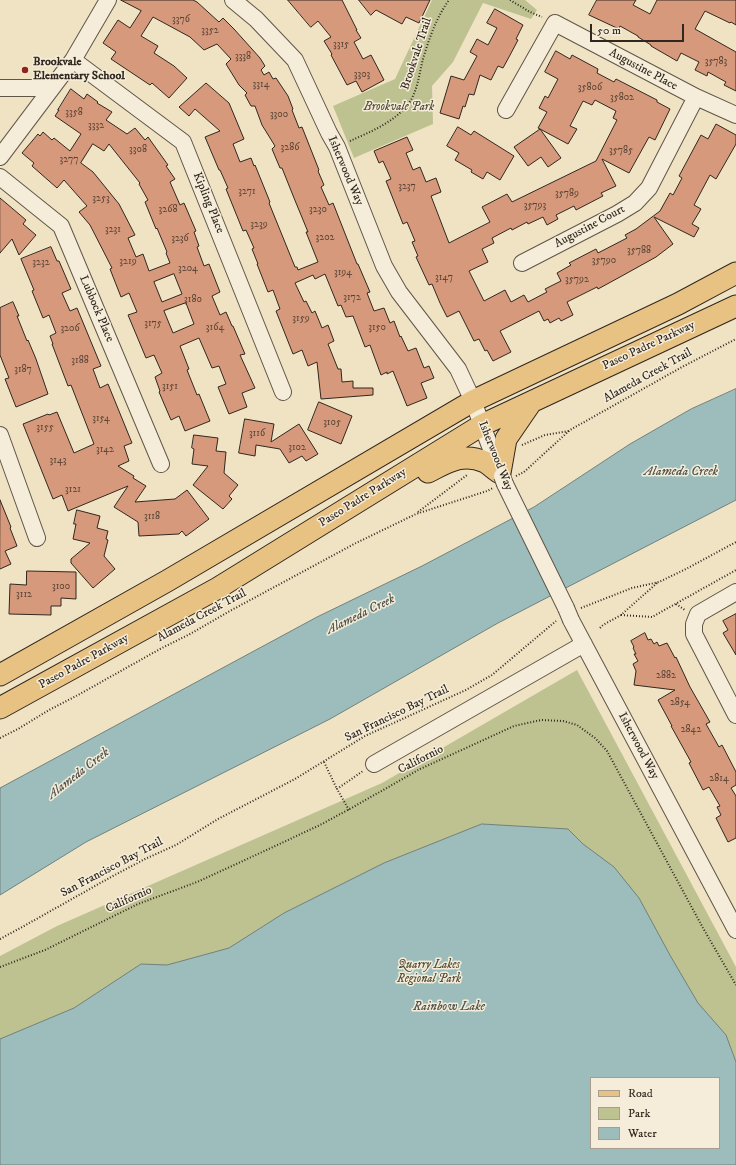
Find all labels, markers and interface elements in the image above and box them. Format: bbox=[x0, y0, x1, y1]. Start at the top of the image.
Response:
house number: 3376 bbox=[172, 14, 190, 26]
street label: Brookvale Trail bbox=[399, 16, 435, 92]
scale bar bbox=[592, 16, 686, 42]
text: 50 m bbox=[597, 23, 621, 38]
house number: 3352 bbox=[201, 25, 219, 37]
house number: 3315 bbox=[333, 39, 349, 51]
street label: Augustine Place bbox=[606, 46, 680, 94]
house number: 3338 bbox=[235, 51, 251, 63]
place label: Brookvale Elementary School bbox=[33, 56, 125, 84]
house number: 35783 bbox=[705, 56, 727, 68]
marker: Brookvale Elementary School bbox=[20, 65, 30, 75]
house number: 3303 bbox=[354, 69, 370, 81]
house number: 3314 bbox=[253, 79, 269, 91]
house number: 35806 bbox=[578, 82, 602, 94]
house number: 35802 bbox=[610, 92, 634, 104]
park label: Brookvale Park bbox=[364, 101, 434, 115]
house number: 3358 bbox=[65, 107, 83, 119]
house number: 3300 bbox=[270, 109, 288, 121]
house number: 3332 bbox=[88, 120, 104, 132]
street label: Isherwood Way bbox=[324, 134, 366, 208]
house number: 3286 bbox=[281, 142, 299, 154]
house number: 3308 bbox=[129, 144, 147, 156]
house number: 35785 bbox=[609, 145, 633, 157]
house number: 3277 bbox=[60, 154, 78, 166]
street label: Kipling Place bbox=[189, 170, 227, 236]
house number: 3237 bbox=[398, 181, 416, 193]
house number: 3271 bbox=[238, 186, 256, 198]
house number: 35789 bbox=[555, 188, 579, 200]
house number: 3253 bbox=[92, 193, 110, 205]
house number: 35793 bbox=[524, 200, 546, 212]
street label: Augustine Court bbox=[552, 202, 628, 252]
house number: 3268 bbox=[159, 204, 177, 216]
house number: 3230 bbox=[309, 204, 327, 216]
house number: 3239 bbox=[250, 219, 268, 231]
house number: 3231 bbox=[105, 224, 121, 236]
house number: 3202 bbox=[316, 232, 334, 244]
house number: 3236 bbox=[171, 233, 189, 245]
house number: 35788 bbox=[627, 245, 651, 257]
house number: 35790 bbox=[592, 255, 616, 267]
house number: 3219 bbox=[119, 256, 137, 268]
house number: 3232 bbox=[32, 257, 50, 269]
house number: 3204 bbox=[178, 263, 198, 275]
house number: 3194 bbox=[334, 267, 352, 279]
house number: 3147 bbox=[435, 272, 453, 284]
street label: Lubbock Place bbox=[76, 274, 116, 344]
house number: 35792 bbox=[565, 274, 589, 286]
house number: 3172 bbox=[343, 292, 361, 304]
house number: 3180 bbox=[184, 294, 202, 306]
house number: 3159 bbox=[292, 313, 310, 325]
house number: 3175 bbox=[144, 318, 162, 330]
street label: Paseo Padre Parkway bbox=[601, 318, 697, 374]
house number: 3164 bbox=[206, 322, 224, 334]
house number: 3150 bbox=[368, 322, 386, 334]
house number: 3206 bbox=[60, 323, 80, 335]
street label: Alameda Creek Trail bbox=[601, 346, 695, 406]
house number: 3188 bbox=[71, 355, 89, 367]
house number: 3187 bbox=[14, 364, 32, 376]
house number: 3151 bbox=[162, 381, 178, 393]
house number: 3154 bbox=[92, 413, 110, 425]
house number: 3105 bbox=[323, 417, 341, 429]
street label: Isherwood Way bbox=[475, 419, 515, 493]
house number: 3155 bbox=[36, 422, 54, 434]
house number: 3116 bbox=[249, 428, 265, 440]
house number: 3102 bbox=[288, 442, 306, 454]
house number: 3142 bbox=[96, 444, 114, 456]
house number: 3143 bbox=[50, 455, 66, 467]
water label: Alameda Creek bbox=[644, 464, 718, 480]
street label: Paseo Padre Parkway bbox=[317, 465, 409, 531]
house number: 3121 bbox=[65, 484, 81, 496]
house number: 3118 bbox=[144, 511, 160, 523]
house number: 3100 bbox=[52, 581, 70, 593]
street label: Alameda Creek Trail bbox=[155, 586, 249, 646]
house number: 3112 bbox=[16, 589, 32, 601]
water label: Alameda Creek bbox=[324, 592, 398, 638]
street label: Paseo Padre Parkway bbox=[37, 631, 131, 693]
house number: 2882 bbox=[656, 670, 676, 682]
street label: San Francisco Bay Trail bbox=[343, 683, 451, 745]
house number: 2854 bbox=[670, 697, 690, 709]
street label: Isherwood Way bbox=[614, 710, 662, 782]
house number: 2842 bbox=[681, 724, 701, 736]
street label: Californio bbox=[396, 742, 446, 778]
water label: Alameda Creek bbox=[45, 745, 113, 803]
house number: 2814 bbox=[709, 773, 729, 785]
street label: San Francisco Bay Trail bbox=[58, 835, 166, 901]
street label: Californio bbox=[104, 883, 154, 917]
park label: Quarry Lakes Regional Park bbox=[397, 959, 461, 987]
water label: Rainbow Lake bbox=[413, 999, 485, 1015]
legend bbox=[590, 1077, 720, 1149]
text: Road bbox=[628, 1086, 653, 1101]
text: Park bbox=[628, 1106, 650, 1121]
text: Water bbox=[628, 1126, 657, 1141]

